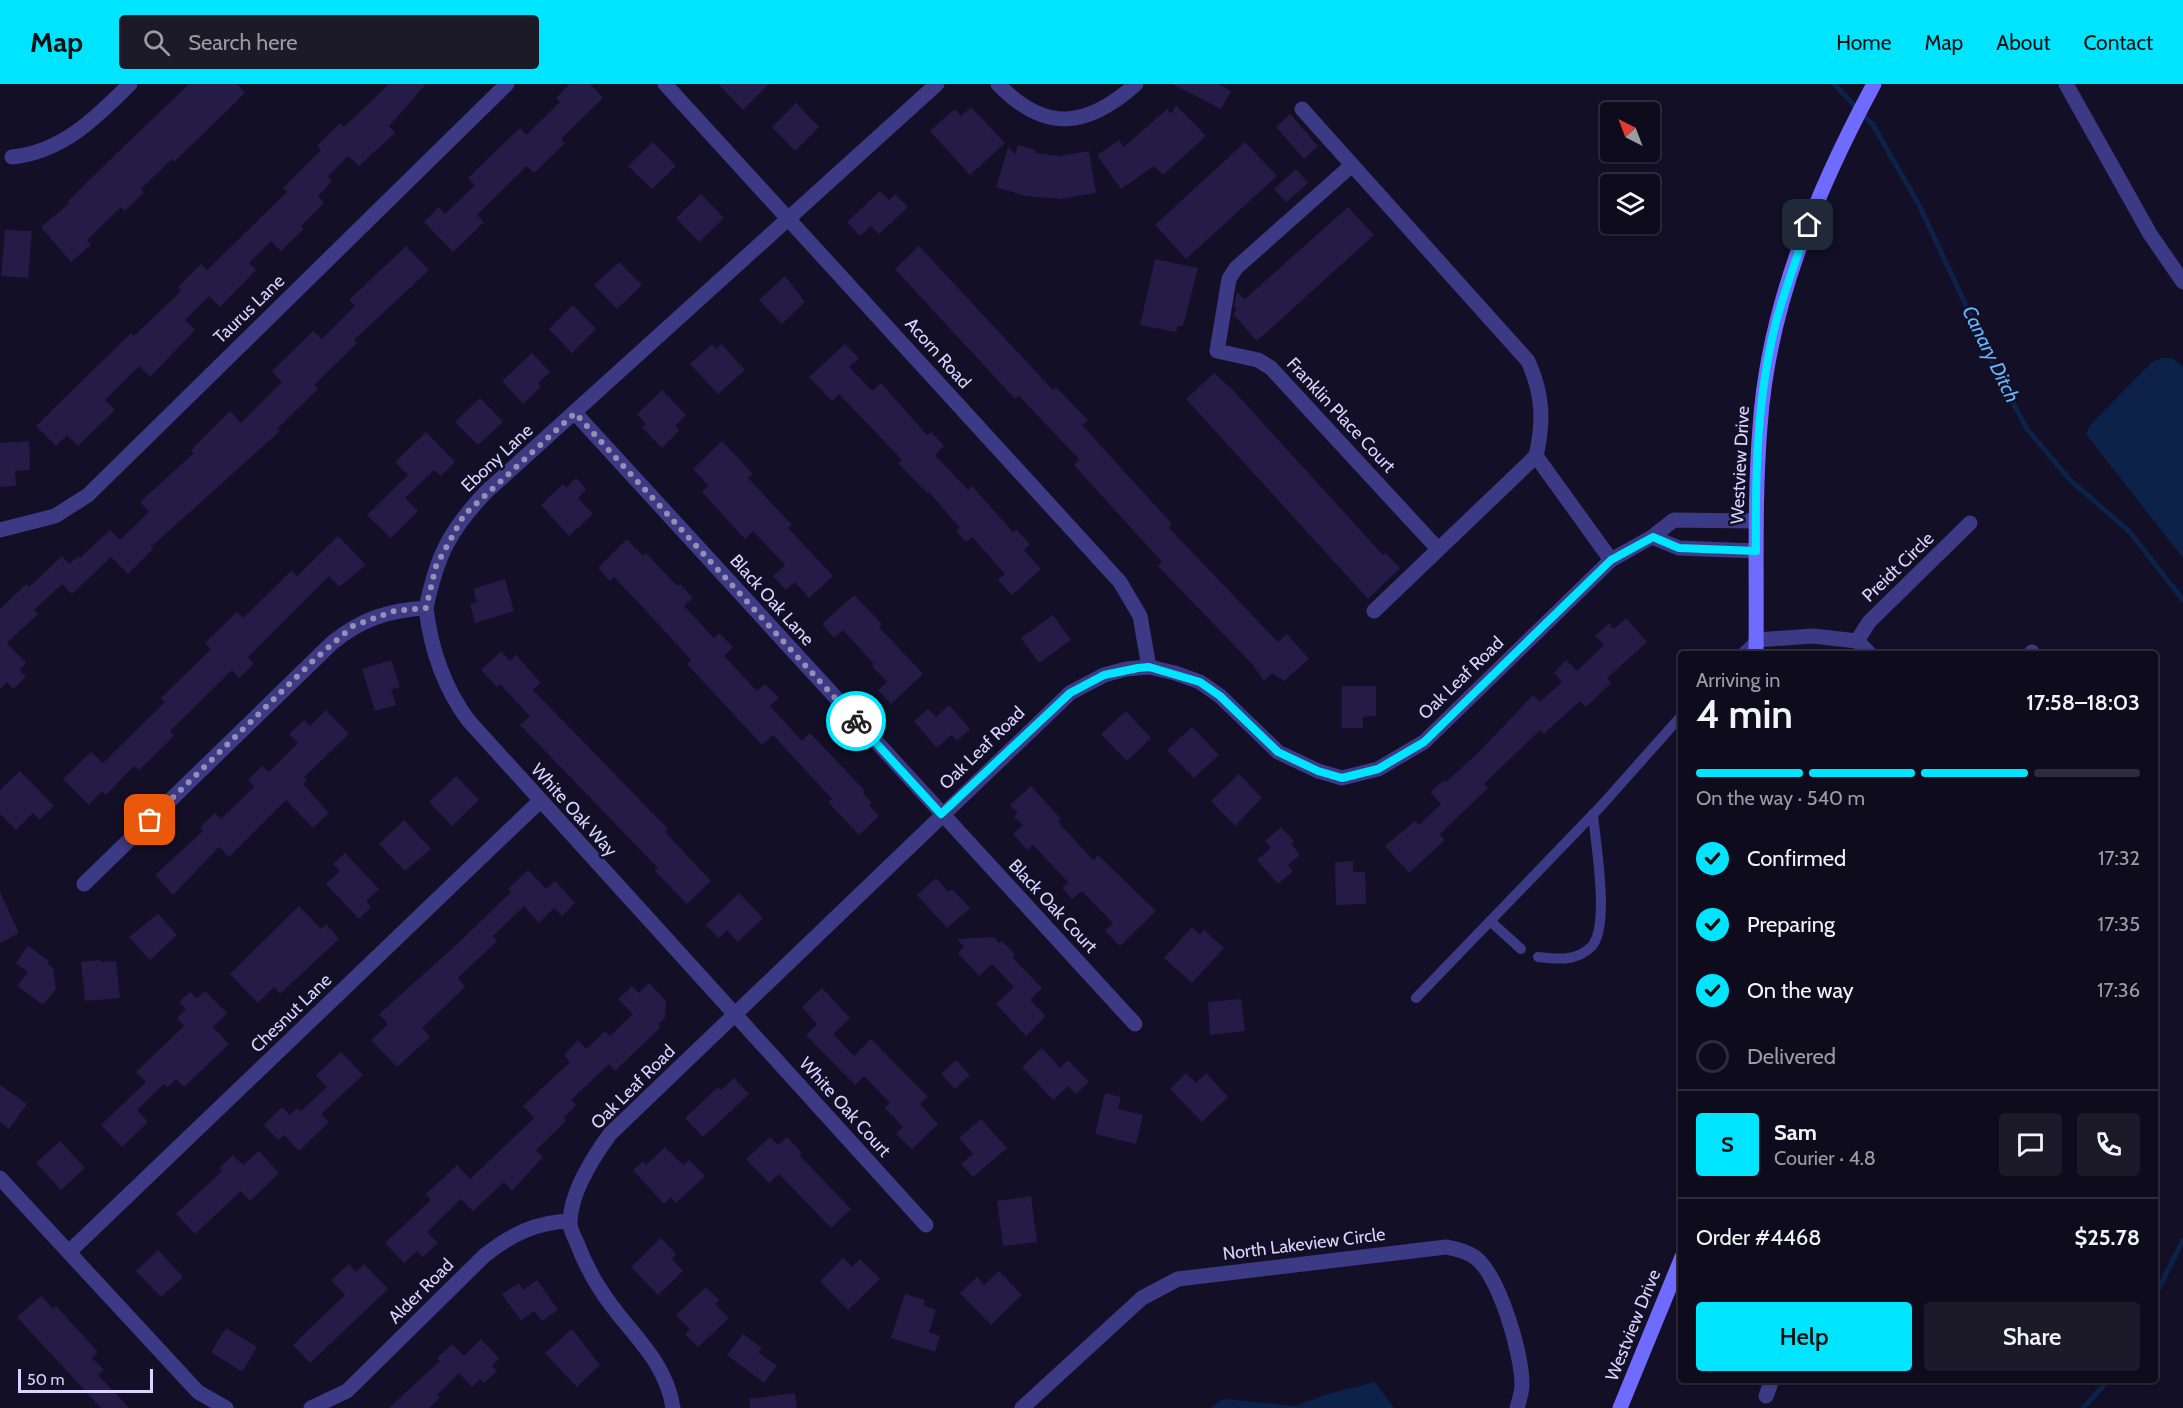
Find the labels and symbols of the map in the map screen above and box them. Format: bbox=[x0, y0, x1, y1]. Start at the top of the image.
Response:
north arrow bbox=[1600, 102, 1660, 162]
pin bbox=[1782, 199, 1833, 250]
street label: Taurus Lane bbox=[209, 270, 289, 348]
water label: Canary Ditch bbox=[1957, 302, 2025, 406]
street label: Acorn Road bbox=[900, 313, 976, 393]
street label: Franklin Place Court bbox=[1282, 353, 1400, 477]
street label: Westview Drive bbox=[1726, 405, 1754, 525]
street label: Ebony Lane bbox=[457, 419, 537, 497]
street label: Preidt Circle bbox=[1858, 527, 1938, 607]
street label: Black Oak Lane bbox=[725, 550, 819, 650]
street label: Oak Leaf Road bbox=[1414, 632, 1508, 724]
courier bbox=[826, 691, 886, 751]
street label: Oak Leaf Road bbox=[935, 702, 1029, 794]
street label: White Oak Way bbox=[526, 759, 622, 861]
pin bbox=[124, 794, 175, 845]
street label: Black Oak Court bbox=[1004, 855, 1102, 957]
street label: Chesnut Lane bbox=[246, 969, 336, 1057]
street label: Oak Leaf Road bbox=[586, 1040, 680, 1134]
street label: White Oak Court bbox=[795, 1053, 895, 1161]
street label: North Lakeview Circle bbox=[1221, 1223, 1387, 1265]
street label: Alder Road bbox=[384, 1254, 458, 1328]
street label: Westview Drive bbox=[1601, 1266, 1665, 1384]
scale bar bbox=[18, 1366, 153, 1394]

